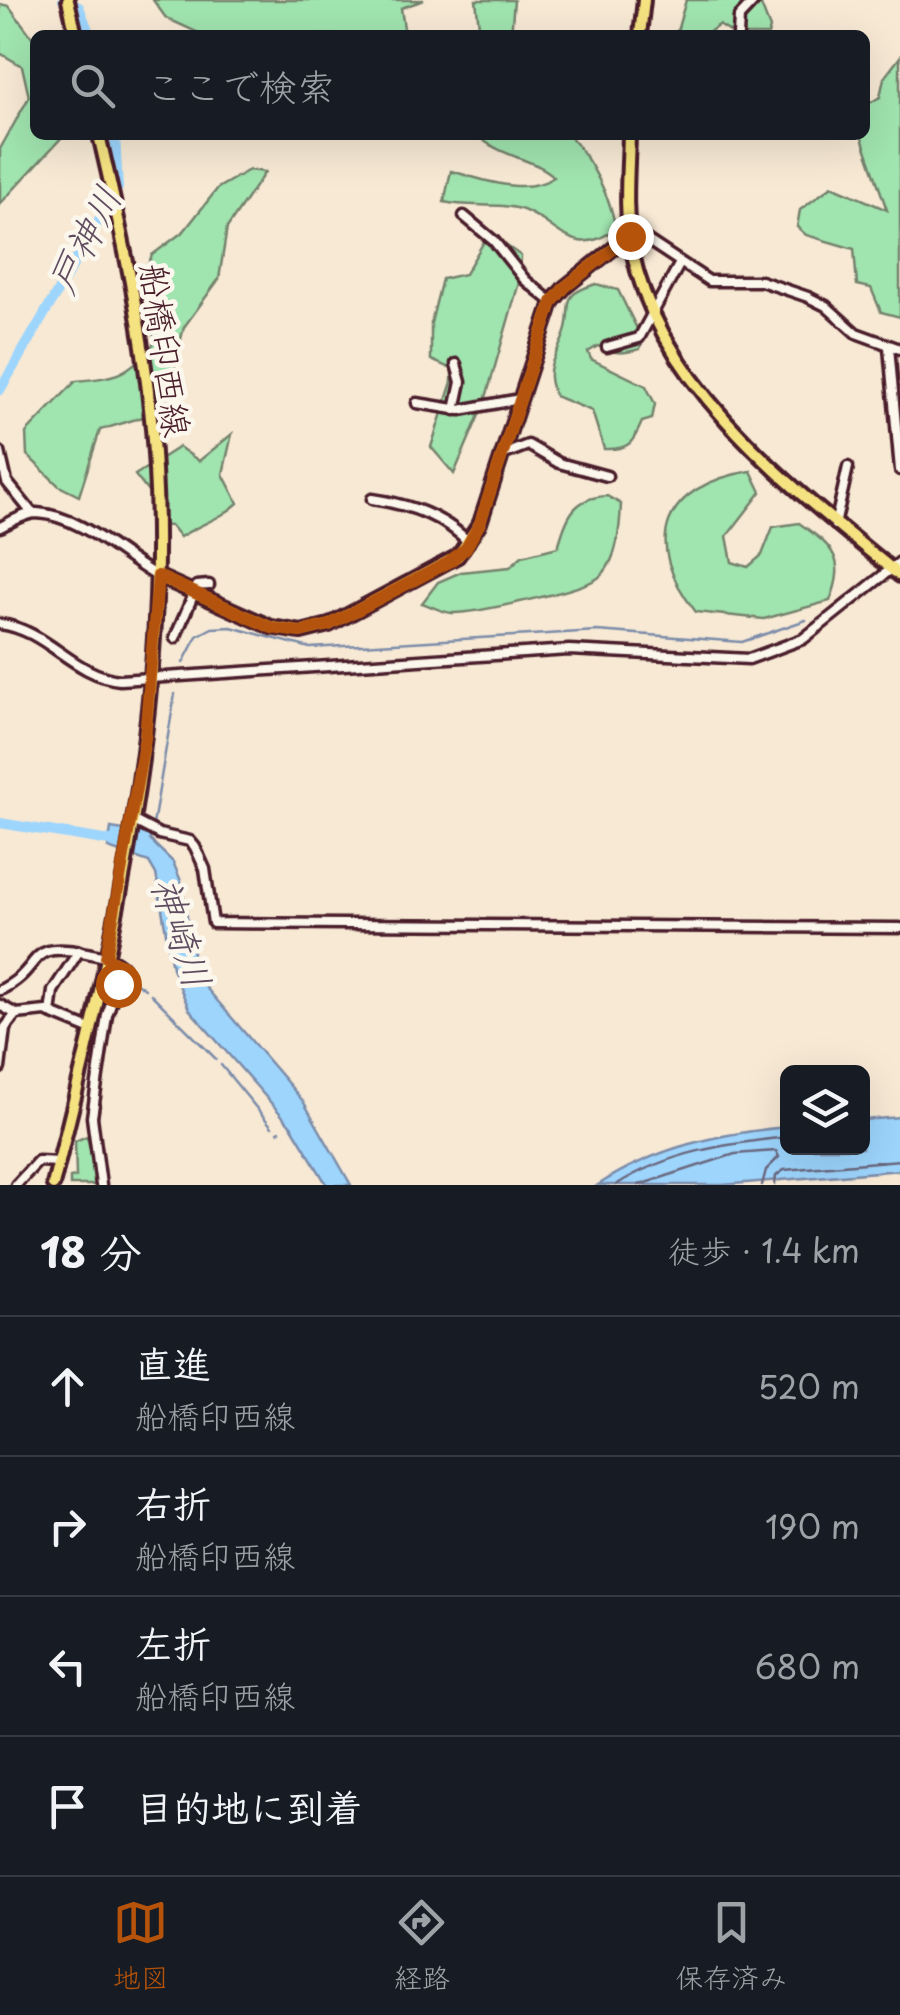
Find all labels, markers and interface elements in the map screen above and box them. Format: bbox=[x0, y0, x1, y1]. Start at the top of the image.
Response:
search box bbox=[30, 30, 870, 140]
text: ここで検索 bbox=[145, 57, 335, 114]
icon: search bbox=[65, 58, 120, 113]
water label: 戸神川 bbox=[32, 175, 134, 303]
route end bbox=[608, 214, 654, 260]
street label: 船橋印西線 bbox=[129, 260, 205, 440]
water label: 神崎川 bbox=[138, 869, 228, 995]
route start bbox=[96, 962, 142, 1008]
map controls bbox=[780, 1065, 870, 1155]
button: layers bbox=[780, 1065, 870, 1155]
text: 18 分 bbox=[40, 1219, 142, 1282]
text: 徒歩 · 1.4 km bbox=[668, 1226, 860, 1274]
text: 直進 bbox=[135, 1334, 211, 1391]
icon: ahead bbox=[40, 1359, 95, 1414]
text: 520 m bbox=[758, 1362, 860, 1410]
text: 船橋印西線 bbox=[135, 1391, 295, 1439]
text: 右折 bbox=[135, 1474, 211, 1531]
icon: right bbox=[40, 1499, 95, 1554]
text: 190 m bbox=[765, 1502, 860, 1550]
text: 船橋印西線 bbox=[135, 1531, 295, 1579]
text: 左折 bbox=[135, 1614, 211, 1671]
icon: left bbox=[40, 1639, 95, 1694]
text: 680 m bbox=[755, 1642, 860, 1690]
text: 船橋印西線 bbox=[135, 1671, 295, 1719]
text: 目的地に到着 bbox=[135, 1778, 363, 1835]
icon: arrive bbox=[40, 1779, 95, 1834]
tab: 地図 bbox=[113, 1895, 169, 1998]
tab: 経路 bbox=[394, 1895, 450, 1998]
tab: 保存済み bbox=[675, 1895, 787, 1998]

